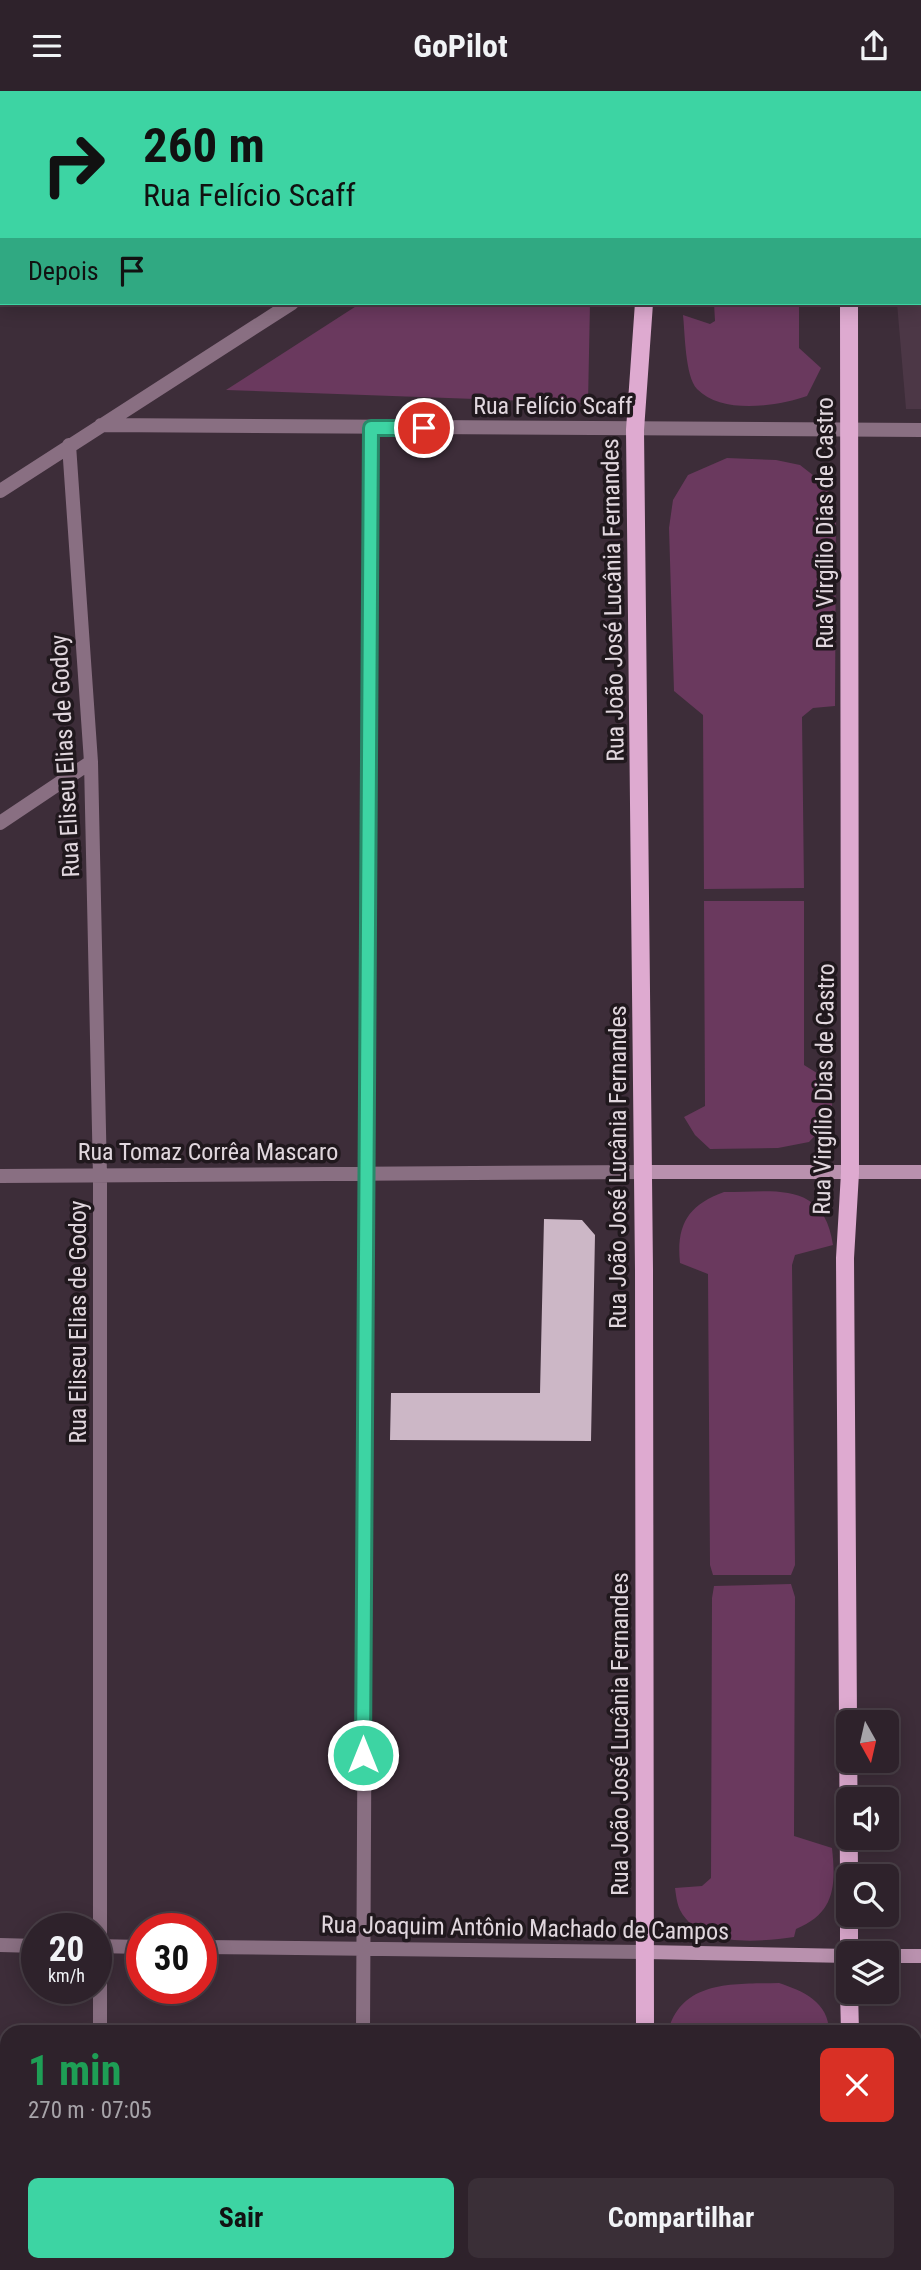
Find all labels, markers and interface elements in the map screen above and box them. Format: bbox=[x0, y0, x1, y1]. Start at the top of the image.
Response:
icon: menu bbox=[28, 27, 66, 65]
text: GoPilot bbox=[413, 27, 508, 65]
icon: share bbox=[855, 27, 893, 65]
text: 260 m bbox=[143, 117, 265, 174]
icon: right bbox=[28, 119, 119, 210]
text: Rua Felício Scaff bbox=[143, 176, 356, 214]
icon: arrive bbox=[113, 252, 151, 290]
text: Depois bbox=[28, 256, 99, 286]
street label: Rua Felício Scaff bbox=[473, 392, 633, 420]
street label: Rua Virgílio Dias de Castro bbox=[811, 397, 839, 649]
pin bbox=[394, 398, 454, 458]
icon: arrive bbox=[405, 409, 443, 447]
street label: Rua João José Lucânia Fernandes bbox=[596, 438, 630, 762]
street label: Rua Eliseu Elias de Godoy bbox=[45, 634, 85, 878]
street label: Rua Virgílio Dias de Castro bbox=[808, 963, 840, 1215]
street label: Rua João José Lucânia Fernandes bbox=[604, 1005, 632, 1329]
street label: Rua Tomaz Corrêa Mascaro bbox=[78, 1138, 338, 1166]
street label: Rua Eliseu Elias de Godoy bbox=[64, 1200, 92, 1444]
street label: Rua João José Lucânia Fernandes bbox=[606, 1572, 634, 1896]
north arrow bbox=[836, 1710, 900, 1773]
map controls bbox=[836, 1710, 899, 2004]
position arrow bbox=[326, 1718, 400, 1792]
button: sound bbox=[836, 1787, 899, 1850]
button: search bbox=[836, 1864, 899, 1927]
street label: Rua Joaquim Antônio Machado de Campos bbox=[321, 1910, 729, 1946]
speed limit sign: 30 bbox=[126, 1913, 217, 2004]
text: 20 bbox=[49, 1929, 84, 1970]
button: layers bbox=[836, 1941, 899, 2004]
text: km/h bbox=[48, 1965, 85, 1986]
text: 1 min bbox=[28, 2046, 121, 2095]
button: close bbox=[820, 2048, 894, 2122]
text: 270 m · 07:05 bbox=[28, 2097, 152, 2124]
button: Sair bbox=[28, 2178, 454, 2258]
button: Compartilhar bbox=[468, 2178, 894, 2258]

